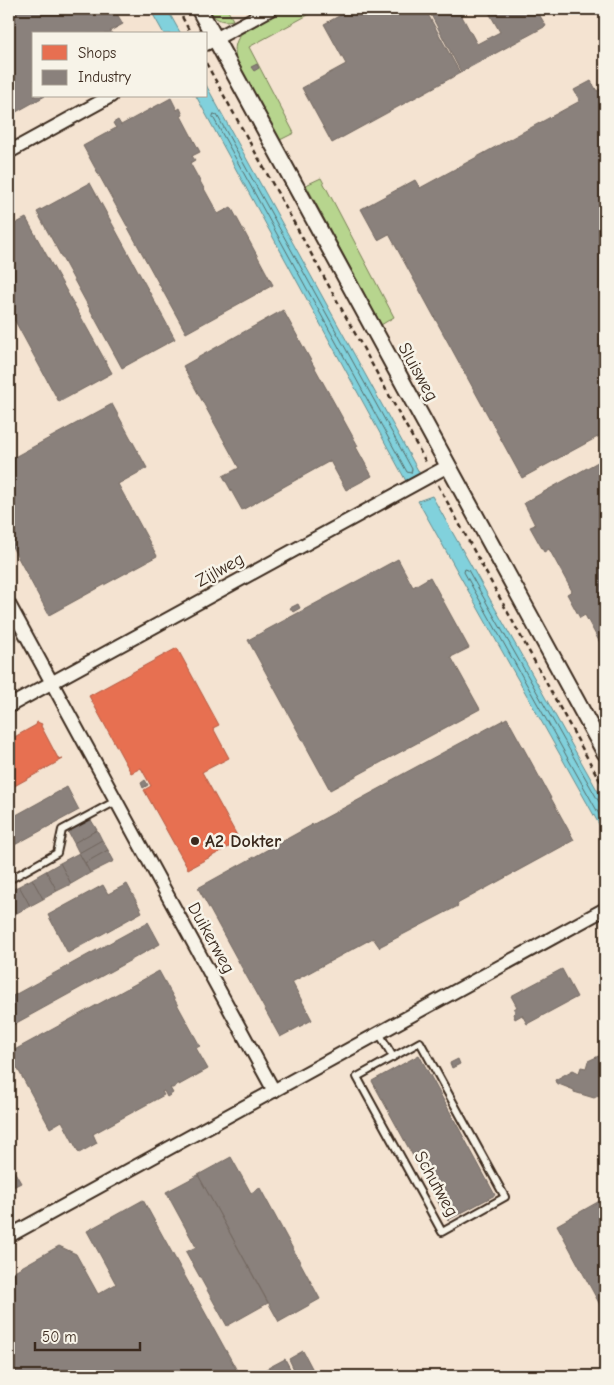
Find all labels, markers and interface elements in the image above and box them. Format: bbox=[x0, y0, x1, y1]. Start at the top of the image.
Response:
legend bbox=[32, 32, 208, 98]
text: Shops bbox=[78, 44, 116, 62]
text: Industry bbox=[78, 68, 131, 86]
street label: Sluisweg bbox=[393, 339, 443, 405]
street label: Zijlweg bbox=[192, 548, 248, 592]
place label: A2 Dokter bbox=[205, 831, 282, 852]
marker: A2 Dokter bbox=[189, 835, 201, 847]
street label: Duikerweg bbox=[183, 899, 239, 977]
street label: Schutweg bbox=[409, 1148, 463, 1220]
scale bar bbox=[35, 1320, 140, 1352]
text: 50 m bbox=[42, 1328, 77, 1346]

